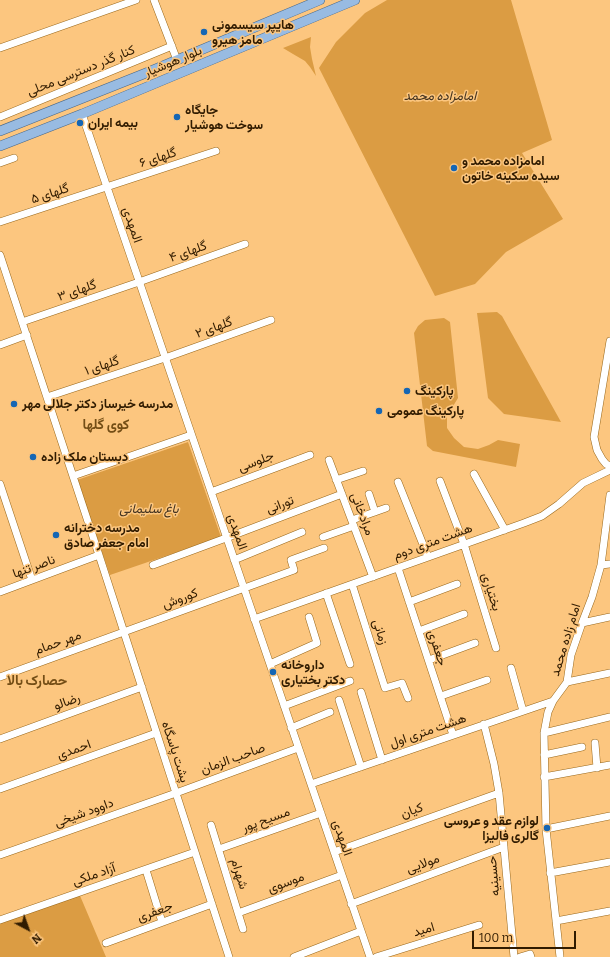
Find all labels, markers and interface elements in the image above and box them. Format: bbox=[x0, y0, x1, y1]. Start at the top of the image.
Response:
place label: هایپر سیسمونی مامز هیرو bbox=[212, 17, 294, 48]
marker: هایپر سیسمونی مامز هیرو bbox=[199, 27, 209, 37]
street label: کنار گذر دسترسی محلی bbox=[25, 42, 137, 100]
street label: بلوار هوشیار bbox=[142, 43, 204, 81]
park label: امامزاده محمد bbox=[404, 88, 476, 104]
place label: جایگاه سوخت هوشیار bbox=[185, 102, 263, 133]
marker: جایگاه سوخت هوشیار bbox=[172, 112, 182, 122]
place label: بیمه ایران bbox=[88, 115, 138, 131]
marker: بیمه ایران bbox=[75, 118, 85, 128]
street label: گلهای ۶ bbox=[138, 145, 178, 171]
place label: امامزاده محمد و سیده سکینه خاتون bbox=[462, 153, 560, 184]
marker: امامزاده محمد و سیده سکینه خاتون bbox=[449, 163, 459, 173]
street label: گلهای ۵ bbox=[29, 181, 71, 207]
street label: المهدی bbox=[119, 205, 145, 245]
street label: گلهای ۴ bbox=[167, 238, 209, 266]
street label: گلهای ۳ bbox=[55, 277, 99, 305]
street label: گلهای ۲ bbox=[193, 314, 235, 342]
street label: گلهای ۱ bbox=[83, 353, 121, 379]
place label: پارکینگ bbox=[415, 383, 454, 399]
marker: پارکینگ bbox=[402, 386, 412, 396]
place label: مدرسه خیرساز دکتر جلالی مهر bbox=[22, 396, 173, 412]
marker: مدرسه خیرساز دکتر جلالی مهر bbox=[9, 399, 19, 409]
place label: پارکینگ عمومی bbox=[387, 403, 464, 419]
marker: پارکینگ عمومی bbox=[374, 406, 384, 416]
district label: کوی گلها bbox=[83, 417, 129, 433]
street label: جلوسی bbox=[236, 448, 276, 476]
place label: دبستان ملک زاده bbox=[41, 449, 128, 465]
marker: دبستان ملک زاده bbox=[28, 452, 38, 462]
street label: مرادخانی bbox=[347, 490, 377, 538]
street label: تورانی bbox=[264, 493, 296, 517]
park label: باغ سلیمانی bbox=[119, 501, 179, 517]
street label: المهدی bbox=[224, 512, 250, 552]
place label: مدرسه دخترانه امام جعفر صادق bbox=[64, 520, 149, 551]
street label: هشت متری دوم bbox=[391, 521, 475, 563]
marker: مدرسه دخترانه امام جعفر صادق bbox=[51, 530, 61, 540]
street label: ناصر تنها bbox=[11, 552, 57, 582]
street label: بختیاری bbox=[478, 571, 504, 613]
street label: کوروش bbox=[160, 585, 200, 613]
street label: امام زاده محمد bbox=[548, 602, 584, 678]
street label: زمانی bbox=[369, 617, 391, 647]
street label: مهر حمام bbox=[33, 627, 83, 659]
street label: جعفری bbox=[424, 628, 450, 668]
place label: داروخانه دکتر بختیاری bbox=[281, 657, 345, 688]
marker: داروخانه دکتر بختیاری bbox=[268, 667, 278, 677]
district label: حصارک بالا bbox=[7, 673, 67, 689]
street label: رضالو bbox=[52, 690, 82, 714]
street label: هشت متری اول bbox=[388, 711, 468, 751]
street label: پشت پاسگاه bbox=[158, 719, 192, 785]
street label: احمدی bbox=[55, 737, 93, 763]
street label: صاحب الزمان bbox=[199, 740, 267, 778]
street label: داوود شیخی bbox=[52, 795, 116, 831]
street label: کیان bbox=[399, 800, 425, 822]
street label: مسیح پور bbox=[240, 804, 292, 836]
place label: لوازم عقد و عروسی گالری فالیزا bbox=[444, 813, 539, 844]
street label: المهدی bbox=[329, 818, 355, 858]
marker: لوازم عقد و عروسی گالری فالیزا bbox=[542, 823, 552, 833]
street label: مولایی bbox=[404, 851, 442, 877]
street label: حسینیه bbox=[484, 855, 504, 897]
street label: شهرام bbox=[227, 857, 251, 891]
street label: آزاد ملکی bbox=[70, 860, 118, 890]
street label: موسوی bbox=[266, 869, 306, 897]
street label: جعفری bbox=[135, 898, 175, 926]
north arrow bbox=[8, 909, 48, 949]
street label: امید bbox=[411, 919, 437, 941]
scale bar bbox=[474, 923, 578, 949]
text: N bbox=[29, 931, 44, 946]
text: 100 m bbox=[479, 931, 513, 945]

